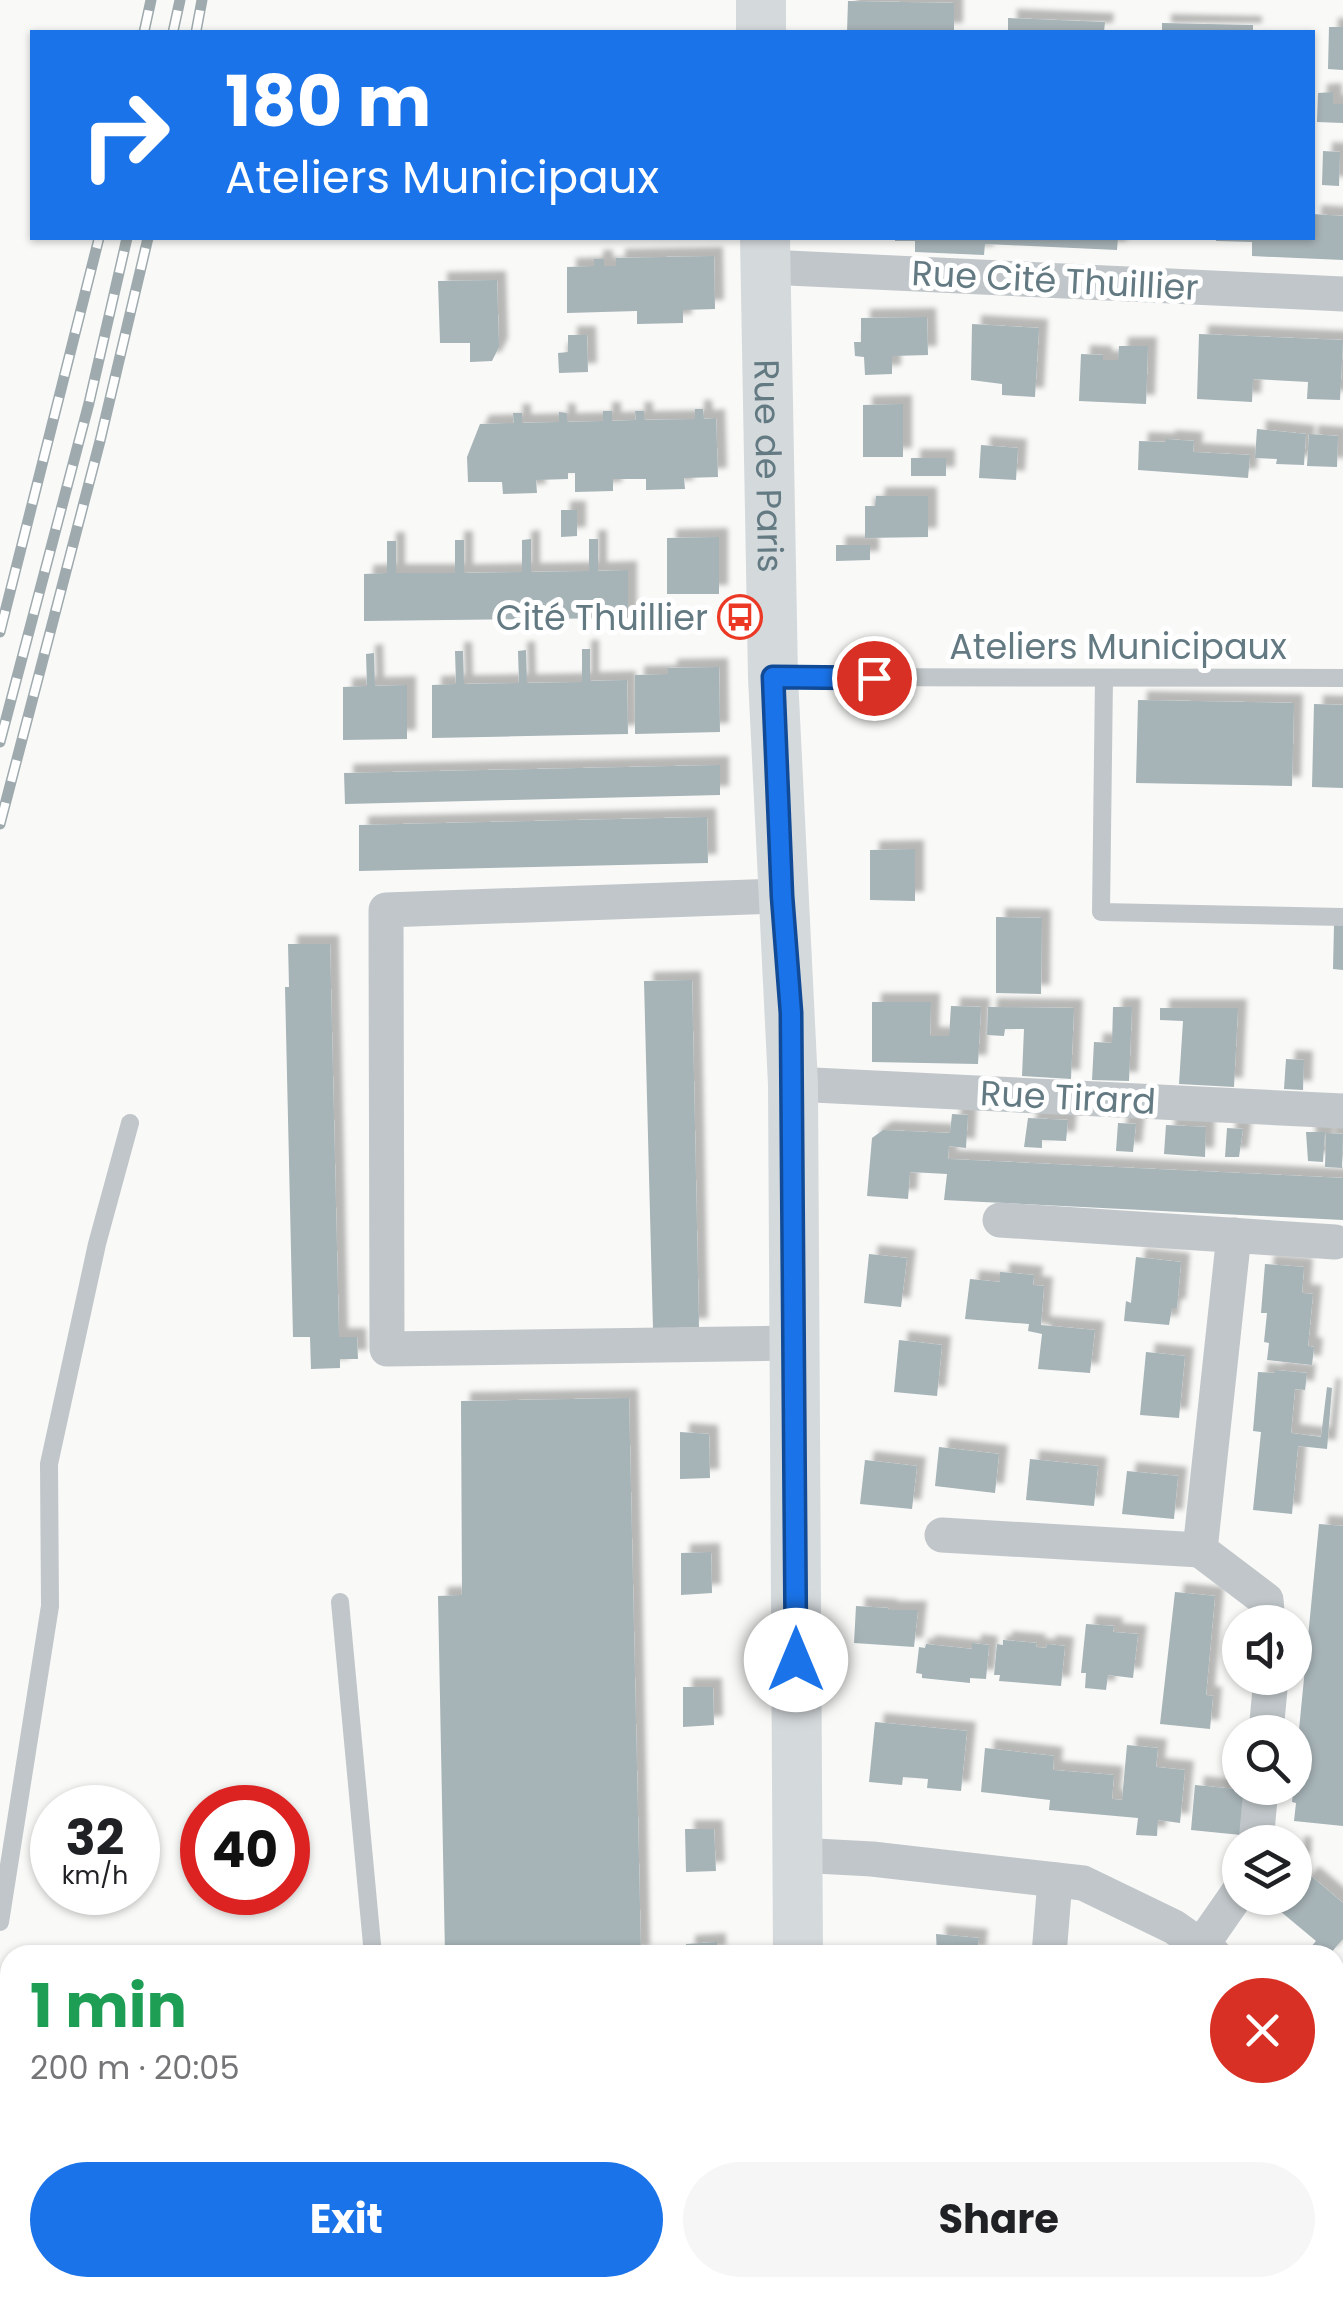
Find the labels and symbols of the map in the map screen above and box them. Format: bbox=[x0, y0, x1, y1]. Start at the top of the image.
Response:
street label: Rue Cité Thuillier bbox=[910, 248, 1200, 312]
street label: Rue de Paris bbox=[743, 359, 796, 573]
place label: Cité Thuillier bbox=[496, 593, 708, 642]
bus stop icon: Cité Thuillier bbox=[717, 594, 763, 640]
street label: Ateliers Municipaux bbox=[949, 622, 1287, 671]
pin bbox=[832, 636, 917, 721]
street label: Rue Tirard bbox=[979, 1068, 1157, 1126]
position arrow bbox=[744, 1608, 848, 1712]
speed limit sign: 40 bbox=[180, 1785, 310, 1915]

